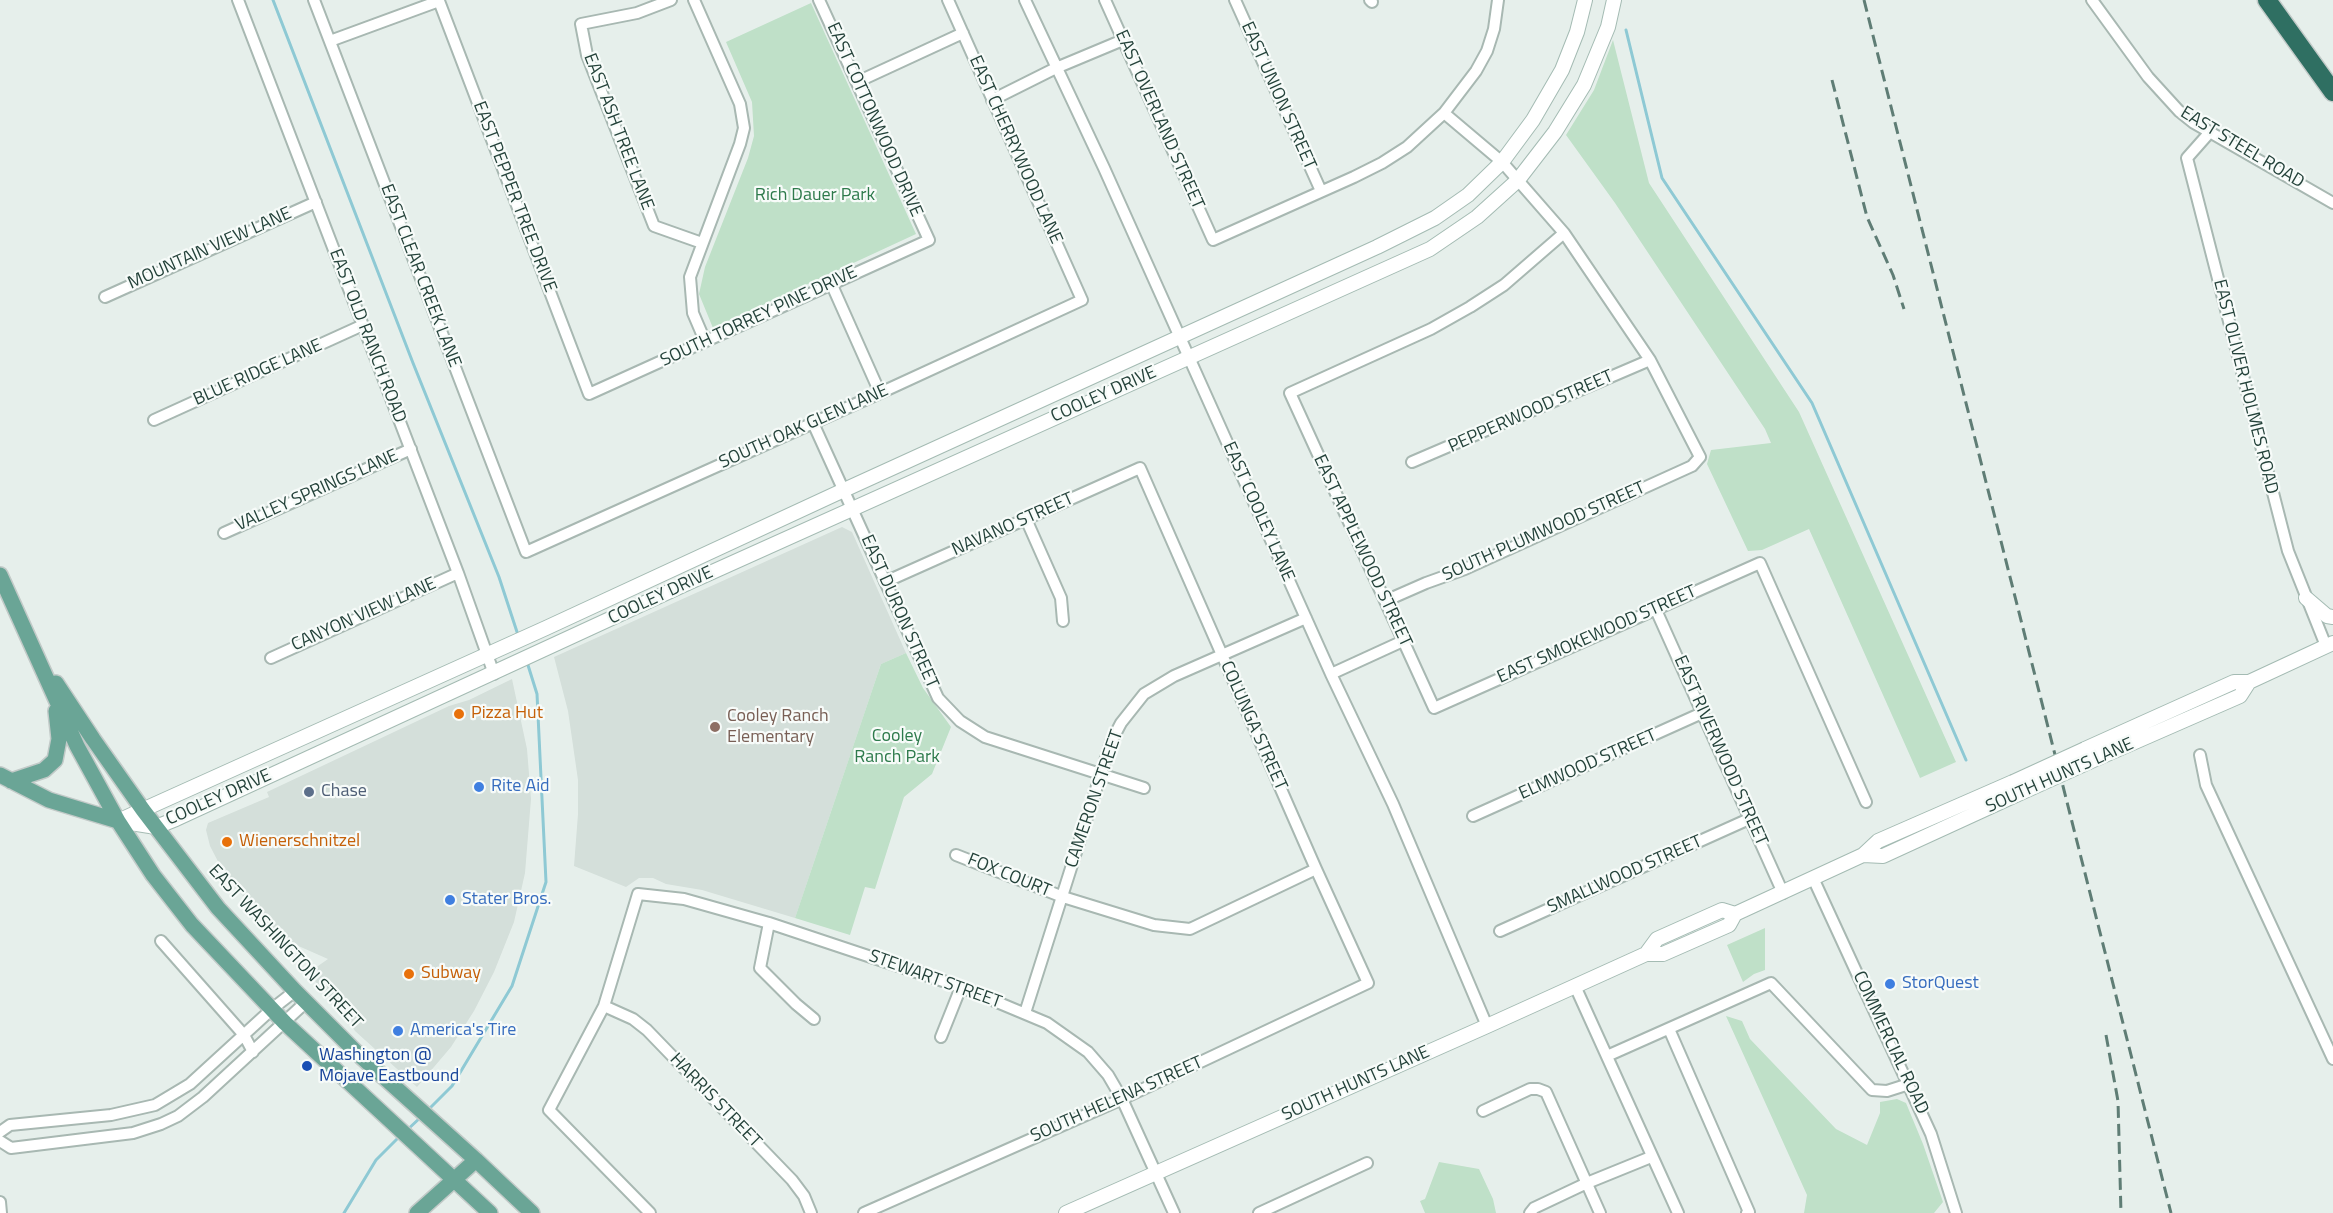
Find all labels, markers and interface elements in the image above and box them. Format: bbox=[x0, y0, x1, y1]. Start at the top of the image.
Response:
street label: EAST UNION STREET bbox=[1236, 19, 1320, 173]
street label: EAST COTTONWOOD DRIVE bbox=[821, 20, 927, 220]
street label: EAST OVERLAND STREET bbox=[1110, 27, 1208, 213]
street label: EAST ASH TREE LANE bbox=[578, 51, 658, 213]
street label: EAST CHERRYWOOD LANE bbox=[964, 52, 1066, 248]
street label: EAST PEPPER TREE DRIVE bbox=[468, 99, 560, 295]
street label: EAST STEEL ROAD bbox=[2176, 103, 2308, 193]
street label: EAST CLEAR CREEK LANE bbox=[375, 181, 465, 371]
park label: Rich Dauer Park bbox=[755, 185, 875, 207]
street label: MOUNTAIN VIEW LANE bbox=[125, 203, 295, 295]
street label: EAST OLD RANCH ROAD bbox=[324, 246, 410, 426]
street label: SOUTH TORREY PINE DRIVE bbox=[657, 262, 861, 372]
street label: EAST OLIVER HOLMES ROAD bbox=[2208, 277, 2282, 497]
street label: BLUE RIDGE LANE bbox=[190, 335, 326, 411]
street label: COOLEY DRIVE bbox=[1048, 362, 1160, 428]
street label: PEPPERWOOD STREET bbox=[1445, 366, 1617, 458]
street label: SOUTH OAK GLEN LANE bbox=[716, 380, 892, 474]
street label: EAST COOLEY LANE bbox=[1217, 439, 1299, 585]
street label: VALLEY SPRINGS LANE bbox=[232, 445, 402, 537]
street label: EAST APPLEWOOD STREET bbox=[1308, 452, 1416, 650]
street label: SOUTH PLUMWOOD STREET bbox=[1439, 477, 1649, 587]
street label: NAVANO STREET bbox=[949, 489, 1077, 561]
street label: EAST DURON STREET bbox=[855, 532, 943, 692]
street label: COOLEY DRIVE bbox=[605, 562, 717, 630]
street label: CANYON VIEW LANE bbox=[288, 573, 440, 657]
street label: EAST SMOKEWOOD STREET bbox=[1494, 581, 1700, 689]
street label: EAST RIVERWOOD STREET bbox=[1668, 653, 1772, 849]
street label: COLUNGA STREET bbox=[1215, 658, 1291, 794]
place label: Pizza Hut bbox=[471, 703, 543, 725]
place label: Cooley Ranch Elementary bbox=[727, 706, 829, 748]
marker: Pizza Hut bbox=[452, 707, 466, 721]
marker: Cooley Ranch Elementary bbox=[708, 720, 722, 734]
street label: ELMWOOD STREET bbox=[1516, 725, 1660, 805]
park label: Cooley Ranch Park bbox=[854, 726, 940, 768]
street label: CAMERON STREET bbox=[1061, 727, 1129, 871]
street label: SOUTH HUNTS LANE bbox=[1983, 734, 2137, 818]
street label: COOLEY DRIVE bbox=[163, 765, 275, 831]
place label: Rite Aid bbox=[491, 776, 550, 798]
marker: Rite Aid bbox=[472, 780, 486, 794]
place label: Chase bbox=[321, 781, 367, 803]
marker: Chase bbox=[302, 785, 316, 799]
place label: Wienerschnitzel bbox=[239, 831, 360, 853]
street label: SMALLWOOD STREET bbox=[1544, 831, 1706, 919]
marker: Wienerschnitzel bbox=[220, 835, 234, 849]
street label: FOX COURT bbox=[964, 849, 1054, 903]
street label: EAST WASHINGTON STREET bbox=[203, 861, 367, 1033]
place label: Stater Bros. bbox=[462, 889, 551, 911]
marker: Stater Bros. bbox=[443, 893, 457, 907]
street label: STEWART STREET bbox=[866, 946, 1004, 1014]
place label: Subway bbox=[421, 963, 481, 985]
marker: Subway bbox=[402, 967, 416, 981]
street label: COMMERCIAL ROAD bbox=[1847, 968, 1933, 1118]
place label: StorQuest bbox=[1902, 973, 1979, 995]
marker: StorQuest bbox=[1883, 977, 1897, 991]
place label: America's Tire bbox=[410, 1020, 516, 1042]
marker: America's Tire bbox=[391, 1024, 405, 1038]
street label: SOUTH HUNTS LANE bbox=[1279, 1042, 1433, 1126]
place label: Washington @ Mojave Eastbound bbox=[319, 1045, 459, 1088]
street label: HARRIS STREET bbox=[665, 1049, 765, 1153]
street label: SOUTH HELENA STREET bbox=[1028, 1052, 1206, 1148]
marker: Washington @ Mojave Eastbound bbox=[300, 1059, 314, 1073]

